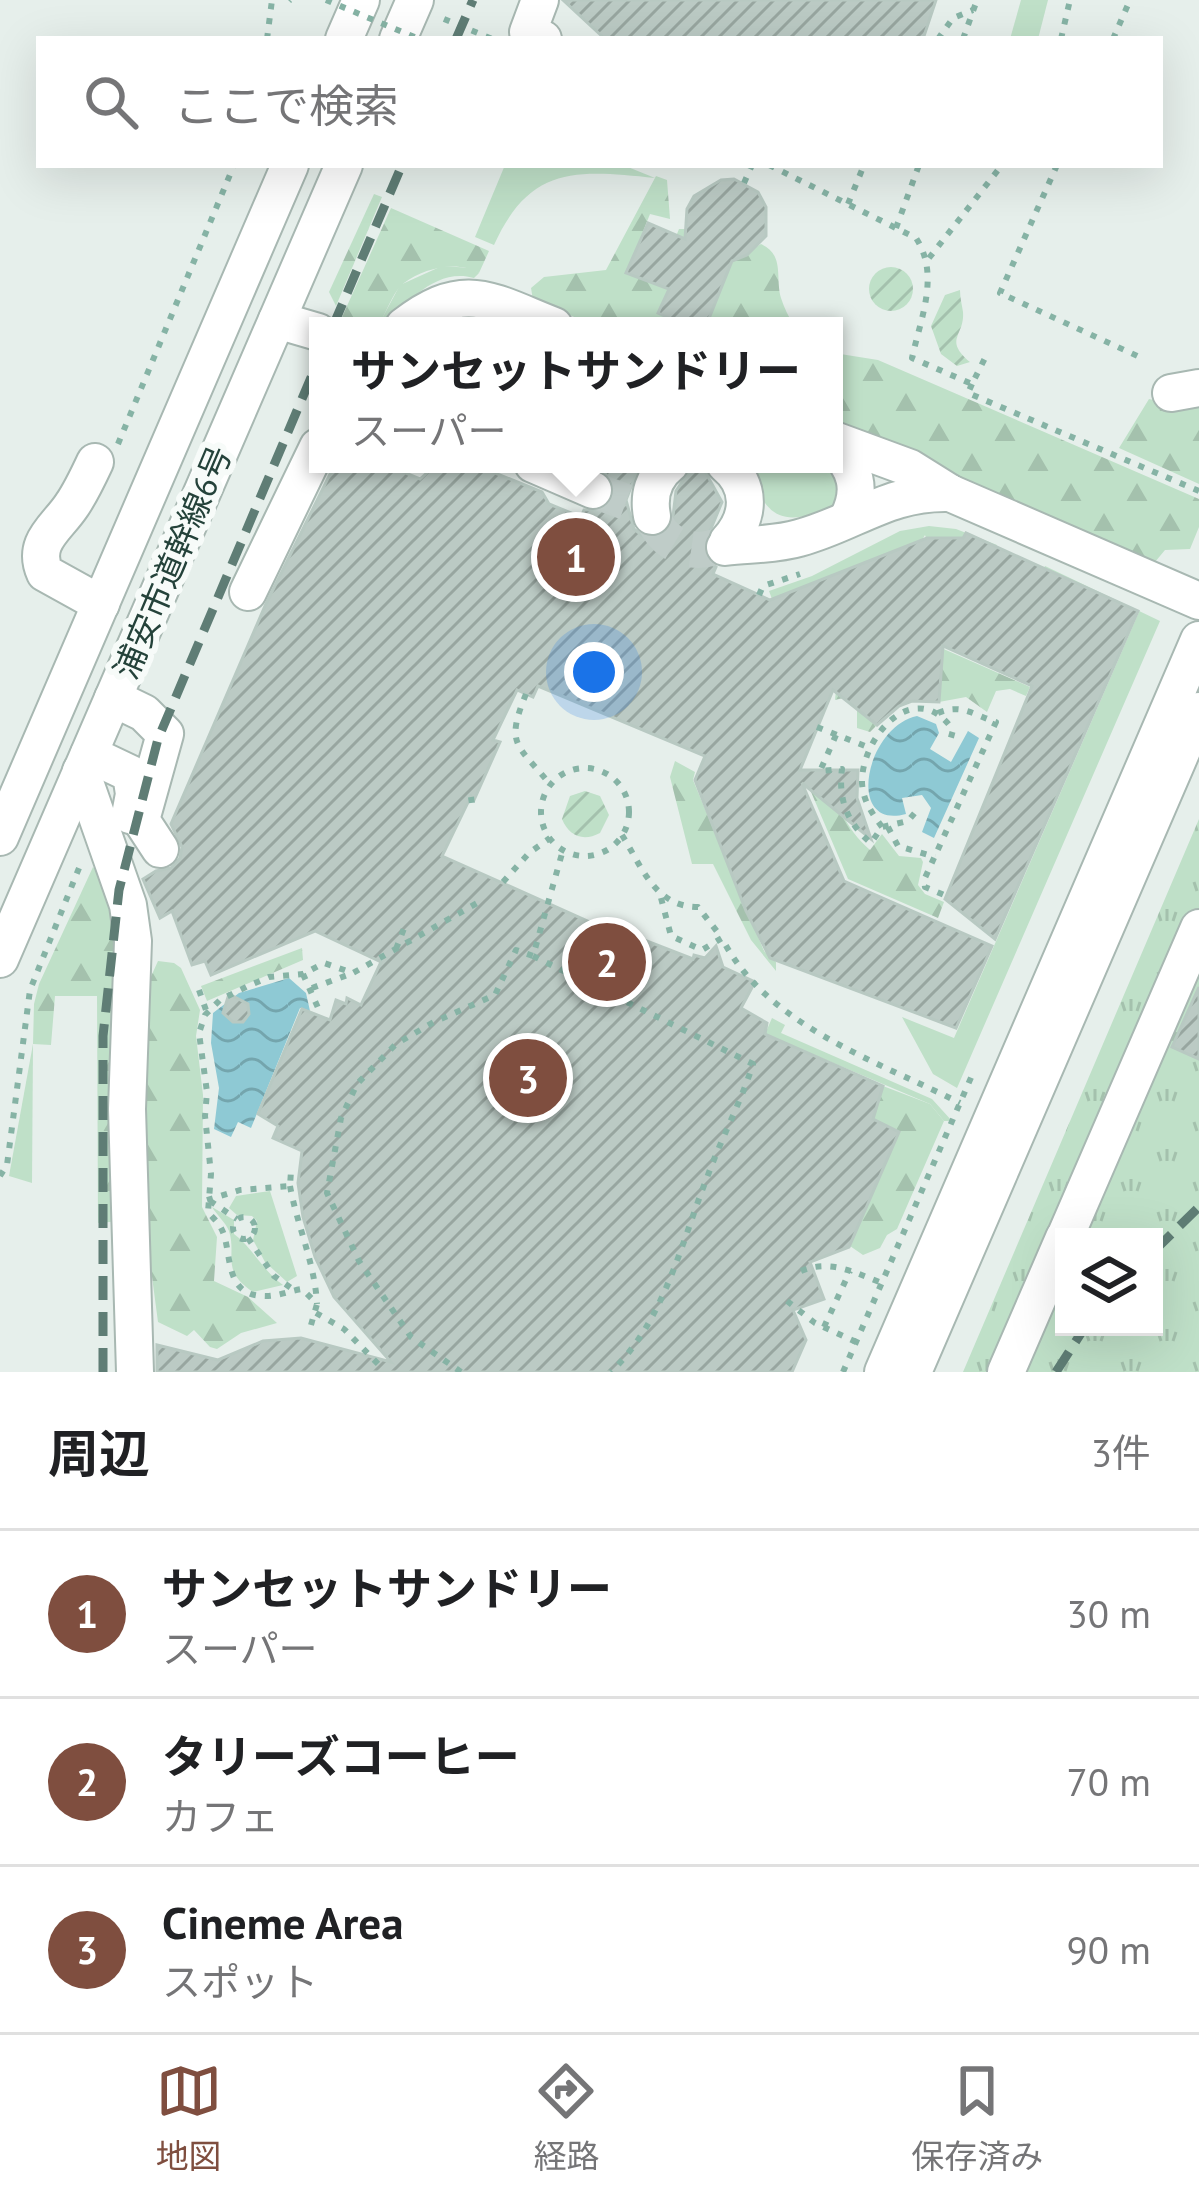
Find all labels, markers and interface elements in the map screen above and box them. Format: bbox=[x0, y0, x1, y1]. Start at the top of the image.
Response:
search box bbox=[36, 36, 1163, 168]
icon: search bbox=[78, 69, 144, 135]
text: ここで検索 bbox=[174, 76, 399, 134]
popup bbox=[309, 317, 843, 473]
text: サンセットサンドリー bbox=[351, 341, 801, 399]
text: スーパー bbox=[351, 405, 507, 456]
street label: 浦安市道幹線6号 bbox=[104, 439, 240, 685]
pin: 1 bbox=[537, 512, 615, 602]
your location bbox=[564, 642, 624, 702]
pin: 2 bbox=[568, 917, 646, 1007]
pin: 3 bbox=[489, 1033, 567, 1123]
map controls bbox=[1055, 1228, 1163, 1336]
button: layers bbox=[1055, 1228, 1163, 1336]
text: 周辺 bbox=[48, 1420, 150, 1486]
text: 3件 bbox=[1091, 1427, 1151, 1478]
text: サンセットサンドリー bbox=[162, 1559, 612, 1617]
text: 1 bbox=[76, 1588, 98, 1639]
text: 30 m bbox=[1066, 1588, 1151, 1639]
text: スーパー bbox=[162, 1623, 318, 1674]
text: タリーズコーヒー bbox=[162, 1727, 520, 1785]
text: 2 bbox=[76, 1756, 98, 1807]
text: 70 m bbox=[1066, 1756, 1151, 1807]
text: カフェ bbox=[162, 1791, 279, 1842]
text: Cineme Area bbox=[162, 1893, 404, 1951]
text: 3 bbox=[76, 1924, 98, 1975]
text: 90 m bbox=[1066, 1924, 1151, 1975]
text: スポット bbox=[162, 1956, 318, 2007]
tab: 地図 bbox=[156, 2058, 222, 2178]
tab: 経路 bbox=[533, 2058, 599, 2178]
tab: 保存済み bbox=[911, 2058, 1043, 2178]

